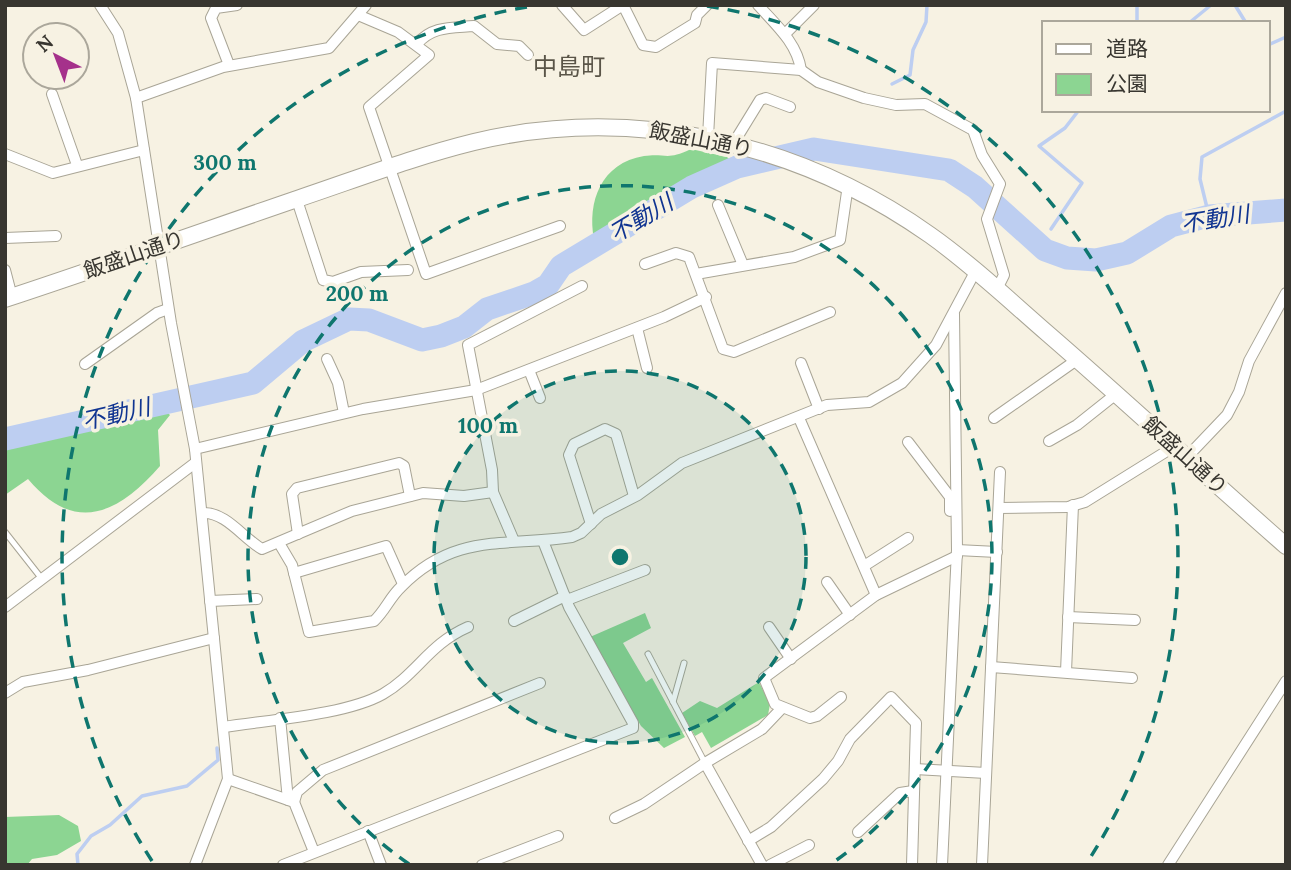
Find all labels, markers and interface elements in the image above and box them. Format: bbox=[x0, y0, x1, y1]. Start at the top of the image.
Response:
north arrow bbox=[21, 21, 91, 91]
legend bbox=[1042, 21, 1270, 112]
text: N bbox=[31, 29, 58, 57]
text: 道路 bbox=[1106, 35, 1148, 62]
district label: 中島町 bbox=[533, 51, 605, 82]
text: 公園 bbox=[1106, 70, 1148, 97]
street label: 飯盛山通り bbox=[647, 116, 755, 163]
text: 300 m bbox=[193, 149, 257, 176]
water label: 不動川 bbox=[604, 186, 680, 248]
water label: 不動川 bbox=[1179, 198, 1254, 238]
street label: 飯盛山通り bbox=[80, 225, 188, 284]
text: 200 m bbox=[326, 280, 388, 307]
water label: 不動川 bbox=[79, 391, 156, 435]
street label: 飯盛山通り bbox=[1137, 410, 1233, 501]
text: 100 m bbox=[458, 412, 518, 439]
centre of rings bbox=[608, 545, 632, 569]

